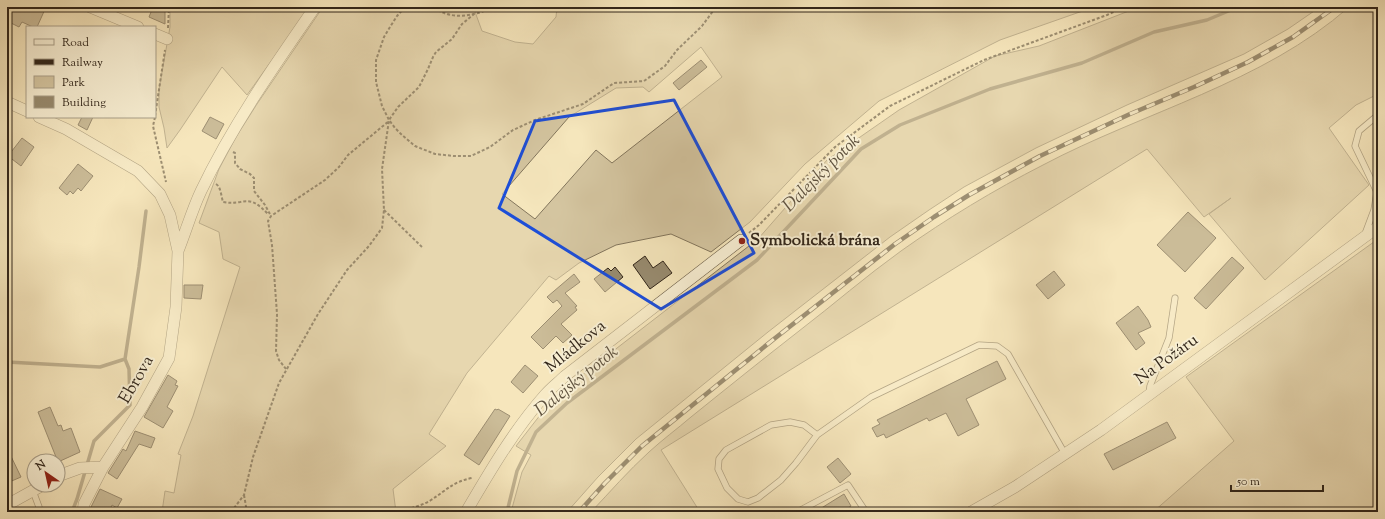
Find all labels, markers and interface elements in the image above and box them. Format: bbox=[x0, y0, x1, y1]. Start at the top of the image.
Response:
legend bbox=[26, 26, 156, 118]
text: Road bbox=[62, 34, 89, 52]
text: Railway bbox=[62, 54, 103, 72]
text: Park bbox=[62, 74, 85, 92]
text: Building bbox=[62, 94, 106, 112]
water label: Dalejský potok bbox=[777, 129, 867, 219]
place label: Symbolická brána bbox=[750, 229, 880, 253]
marker: Symbolická brána bbox=[737, 236, 747, 246]
street label: Mládkova bbox=[540, 315, 612, 379]
street label: Na Požáru bbox=[1130, 329, 1204, 391]
water label: Dalejský potok bbox=[530, 340, 624, 424]
street label: Ebrova bbox=[114, 351, 160, 408]
north arrow bbox=[26, 453, 66, 493]
text: N bbox=[32, 456, 49, 475]
scale bar bbox=[1231, 467, 1323, 493]
text: 50 m bbox=[1236, 473, 1260, 491]

